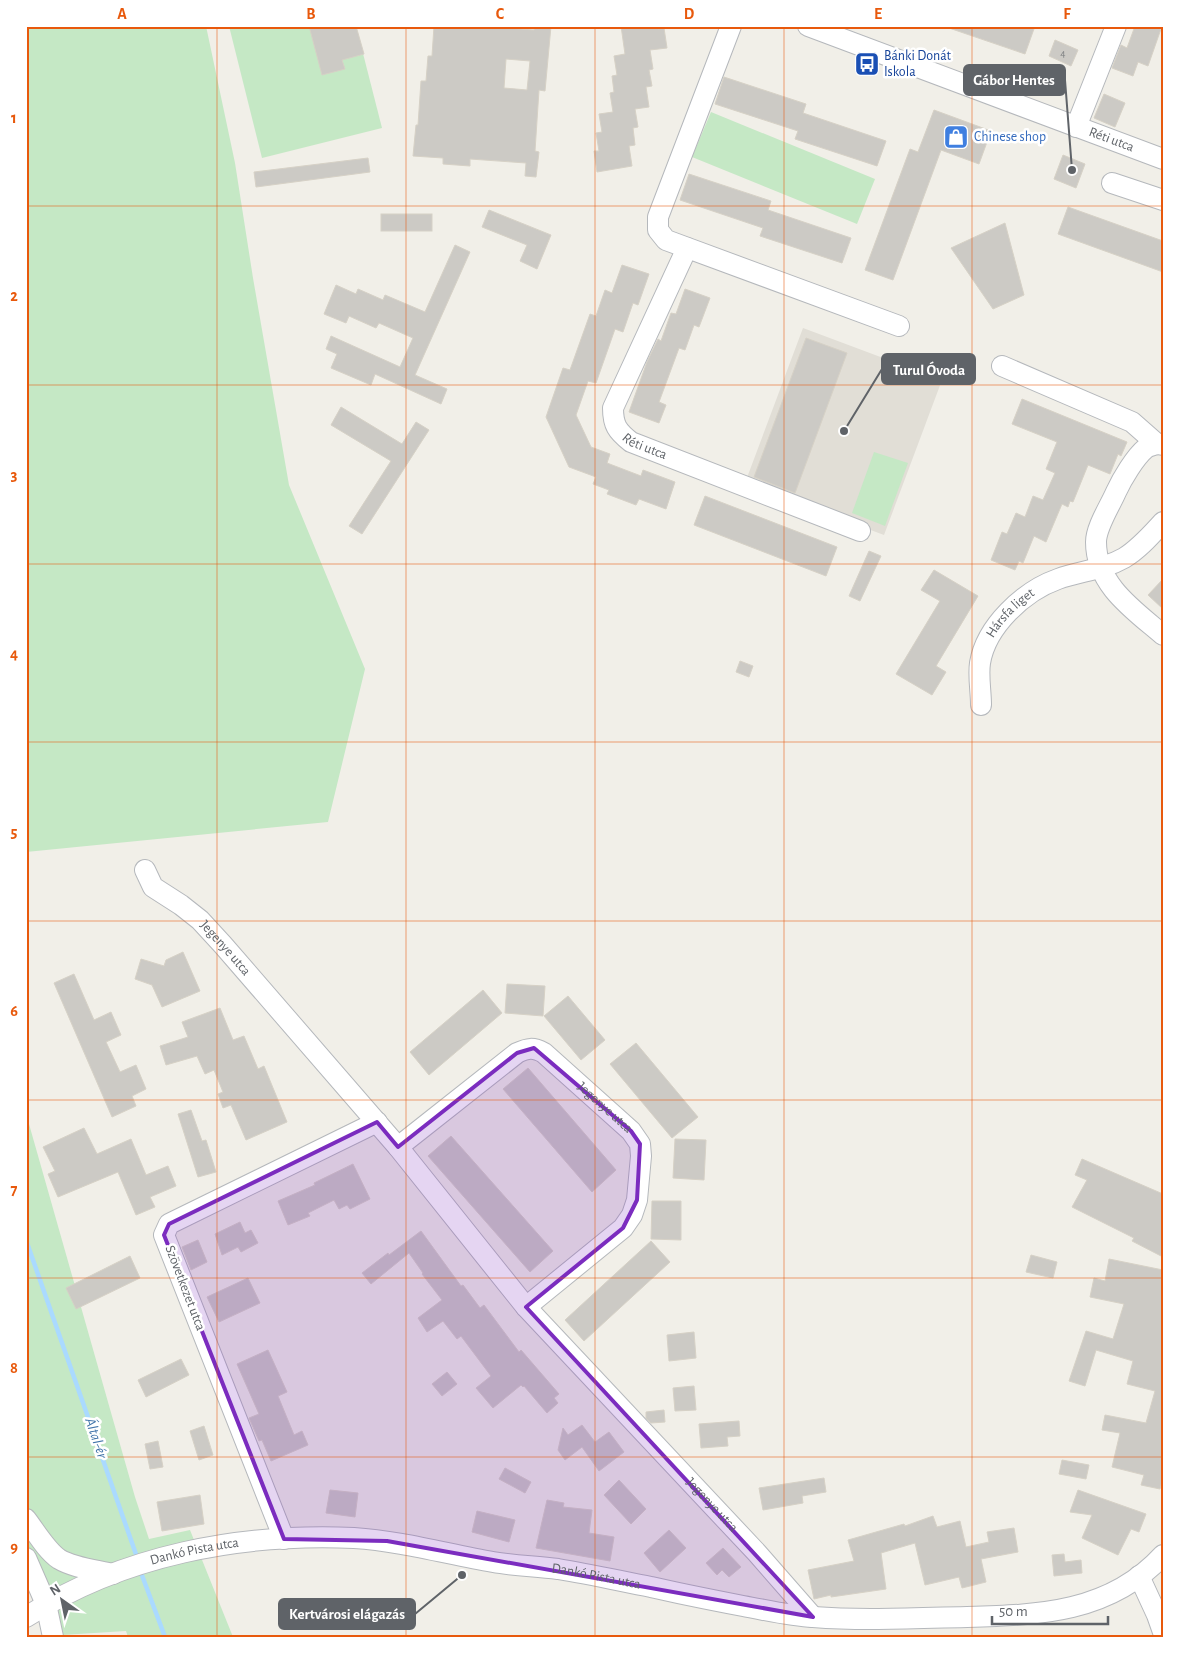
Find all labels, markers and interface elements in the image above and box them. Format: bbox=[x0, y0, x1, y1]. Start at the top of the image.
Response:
text: A bbox=[117, 6, 127, 22]
text: B bbox=[306, 6, 316, 22]
text: C bbox=[496, 6, 505, 22]
text: D bbox=[684, 6, 695, 22]
text: E bbox=[874, 6, 882, 22]
text: F bbox=[1063, 6, 1071, 22]
house number: 4 bbox=[1060, 48, 1066, 59]
place label: Bánki Donát Iskola bbox=[884, 49, 952, 79]
bus stop icon: Bánki Donát Iskola bbox=[854, 51, 880, 77]
callout: Gábor Hentes bbox=[964, 65, 1065, 95]
text: Gábor Hentes bbox=[973, 73, 1055, 88]
text: 1 bbox=[11, 110, 17, 126]
shop icon: Chinese shop bbox=[943, 124, 969, 150]
street label: Réti utca bbox=[1087, 125, 1136, 155]
place label: Chinese shop bbox=[974, 130, 1046, 144]
text: 2 bbox=[10, 288, 18, 304]
callout: Turul Óvoda bbox=[882, 354, 975, 384]
text: Turul Óvoda bbox=[893, 361, 965, 378]
street label: Réti utca bbox=[619, 431, 669, 462]
text: 3 bbox=[11, 467, 18, 483]
street label: Hársfa liget bbox=[984, 585, 1037, 640]
text: 4 bbox=[10, 646, 18, 662]
text: 5 bbox=[11, 824, 18, 840]
street label: Jegenye utca bbox=[197, 918, 253, 979]
text: 6 bbox=[10, 1003, 18, 1019]
street label: Jegenye utca bbox=[575, 1080, 636, 1136]
text: 7 bbox=[11, 1182, 18, 1198]
street label: Szövetkezet utca bbox=[162, 1243, 208, 1333]
text: 8 bbox=[10, 1360, 18, 1376]
water label: Által-ér bbox=[82, 1414, 112, 1461]
street label: Jegenye utca bbox=[683, 1475, 741, 1535]
street label: Dankó Pista utca bbox=[148, 1536, 240, 1568]
text: 9 bbox=[10, 1539, 18, 1555]
street label: Dankó Pista utca bbox=[551, 1561, 642, 1592]
north arrow bbox=[38, 1576, 88, 1626]
text: N bbox=[48, 1581, 63, 1598]
scale bar bbox=[992, 1593, 1108, 1625]
callout: Kertvárosi elágazás bbox=[279, 1599, 415, 1629]
text: 50 m bbox=[999, 1604, 1028, 1619]
text: Kertvárosi elágazás bbox=[289, 1607, 405, 1622]

